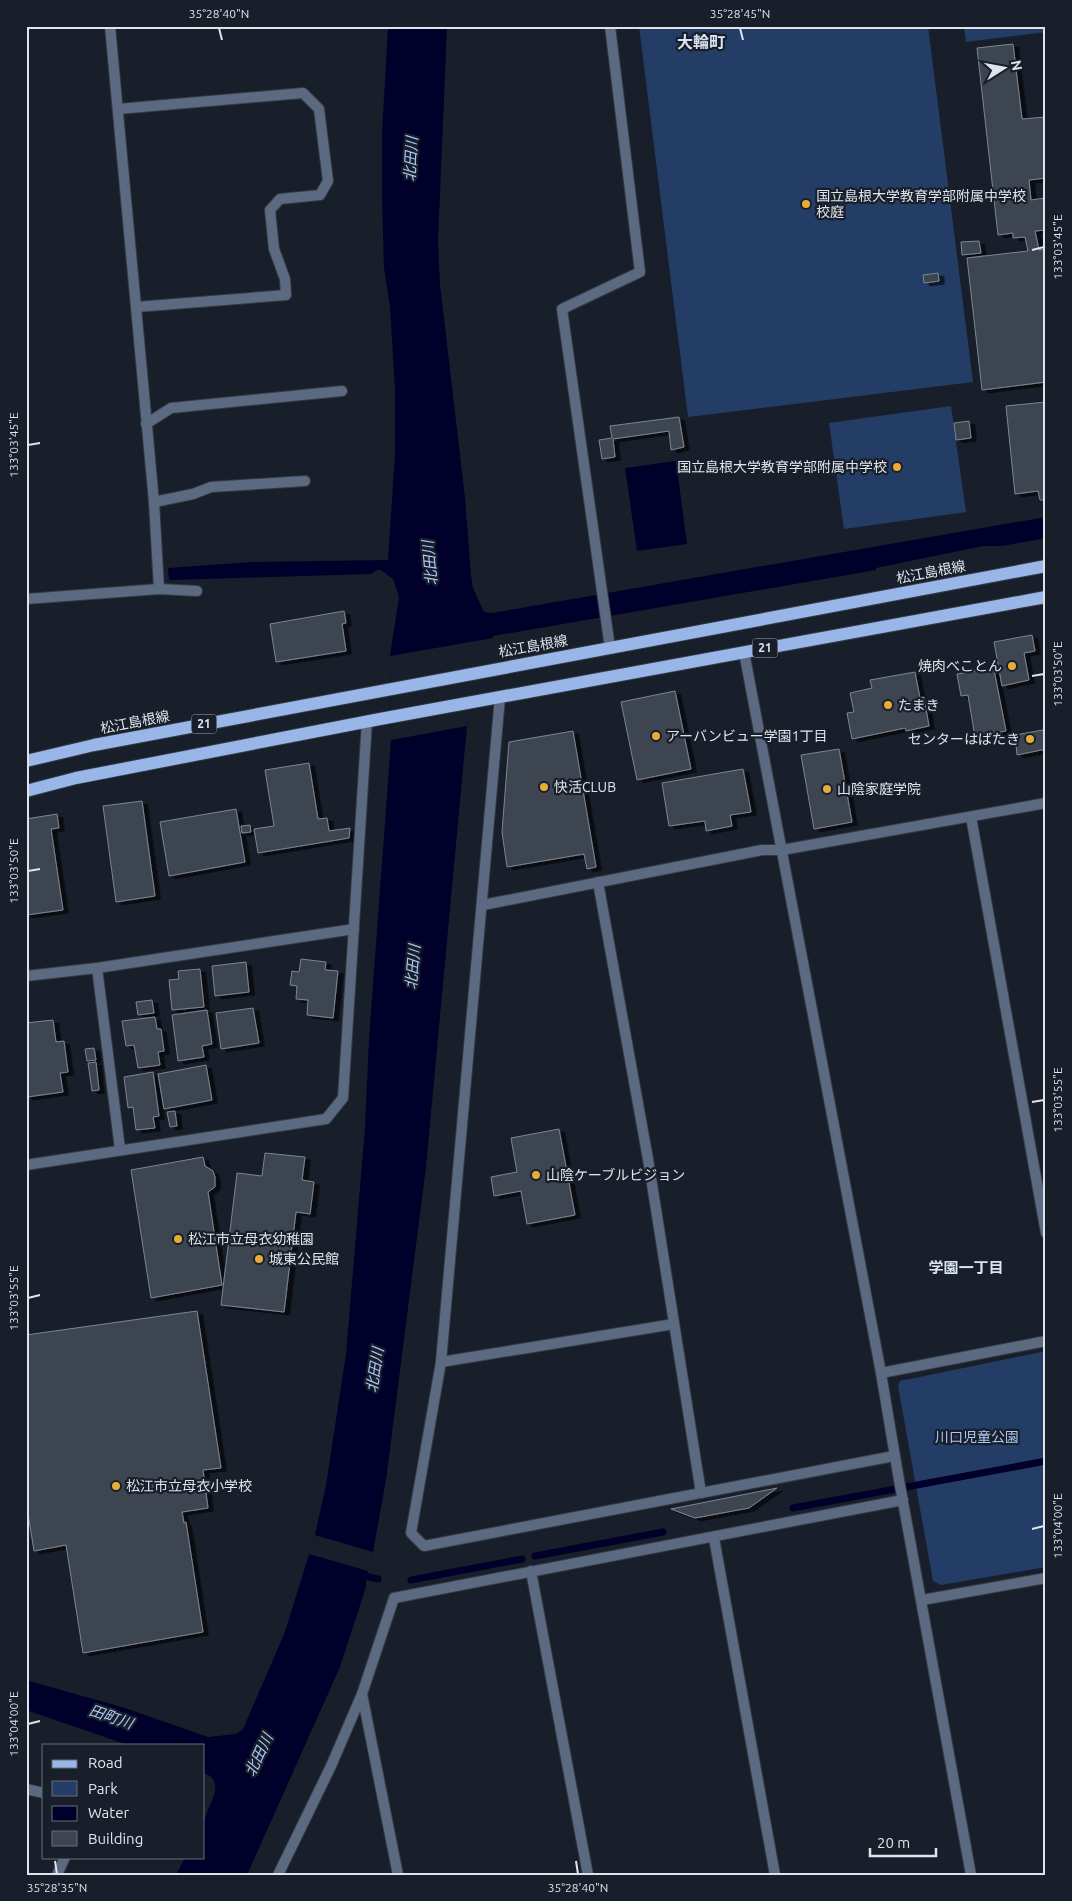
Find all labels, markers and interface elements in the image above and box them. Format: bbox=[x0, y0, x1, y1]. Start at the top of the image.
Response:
text: 35°28'40"N bbox=[189, 7, 249, 20]
text: 35°28'45"N bbox=[710, 7, 770, 20]
district label: 大輪町 bbox=[677, 33, 725, 51]
north arrow bbox=[980, 42, 1030, 92]
text: N bbox=[1008, 59, 1026, 72]
water label: 北田川 bbox=[401, 134, 420, 182]
place label: 国立島根大学教育学部附属中学校 校庭 bbox=[816, 188, 1026, 220]
marker: 国立島根大学教育学部附属中学校 校庭 bbox=[800, 198, 812, 210]
text: 133°03'45"E bbox=[1051, 214, 1064, 280]
text: 133°03'45"E bbox=[7, 412, 20, 478]
place label: 国立島根大学教育学部附属中学校 bbox=[677, 459, 887, 475]
marker: 国立島根大学教育学部附属中学校 bbox=[891, 461, 903, 473]
water label: 北田川 bbox=[419, 538, 440, 586]
street label: 松江島根線 bbox=[895, 557, 967, 587]
street label: 松江島根線 bbox=[497, 632, 569, 660]
road number: 21 bbox=[752, 638, 778, 658]
text: 133°03'50"E bbox=[1051, 641, 1064, 707]
place label: 焼肉べことん bbox=[918, 658, 1002, 674]
marker: 焼肉べことん bbox=[1006, 660, 1018, 672]
place label: たまき bbox=[898, 697, 940, 713]
marker: たまき bbox=[882, 699, 894, 711]
street label: 松江島根線 bbox=[99, 707, 171, 737]
road number: 21 bbox=[192, 714, 216, 734]
place label: アーバンビュー学園1丁目 bbox=[666, 728, 828, 744]
marker: アーバンビュー学園1丁目 bbox=[650, 730, 662, 742]
place label: センターはばたき bbox=[908, 731, 1020, 747]
marker: センターはばたき bbox=[1024, 733, 1036, 745]
place label: 快活CLUB bbox=[554, 779, 616, 795]
marker: 快活CLUB bbox=[538, 781, 550, 793]
place label: 山陰家庭学院 bbox=[837, 781, 921, 797]
marker: 山陰家庭学院 bbox=[821, 783, 833, 795]
text: 133°03'50"E bbox=[7, 838, 20, 904]
water label: 北田川 bbox=[402, 942, 423, 990]
text: 133°03'55"E bbox=[1051, 1067, 1064, 1133]
place label: 山陰ケーブルビジョン bbox=[546, 1167, 685, 1183]
marker: 山陰ケーブルビジョン bbox=[530, 1169, 542, 1181]
place label: 松江市立母衣幼稚園 bbox=[188, 1231, 314, 1247]
marker: 松江市立母衣幼稚園 bbox=[172, 1233, 184, 1245]
place label: 城東公民館 bbox=[269, 1251, 339, 1267]
marker: 城東公民館 bbox=[253, 1253, 265, 1265]
district label: 学園一丁目 bbox=[928, 1259, 1004, 1276]
text: 133°03'55"E bbox=[7, 1265, 20, 1331]
water label: 北田川 bbox=[363, 1344, 387, 1393]
park label: 川口児童公園 bbox=[935, 1429, 1019, 1445]
place label: 松江市立母衣小学校 bbox=[126, 1478, 252, 1494]
marker: 松江市立母衣小学校 bbox=[110, 1480, 122, 1492]
text: 133°04'00"E bbox=[1051, 1493, 1064, 1559]
text: 133°04'00"E bbox=[7, 1691, 20, 1757]
water label: 田町川 bbox=[87, 1701, 137, 1733]
water label: 北田川 bbox=[241, 1729, 277, 1779]
legend bbox=[42, 1744, 205, 1858]
text: Road bbox=[88, 1754, 123, 1771]
text: Park bbox=[88, 1780, 118, 1797]
text: Water bbox=[88, 1804, 129, 1821]
scale bar bbox=[870, 1826, 936, 1858]
text: Building bbox=[88, 1830, 143, 1847]
text: 20 m bbox=[877, 1834, 910, 1851]
text: 35°28'35"N bbox=[27, 1881, 87, 1894]
text: 35°28'40"N bbox=[548, 1881, 608, 1894]

